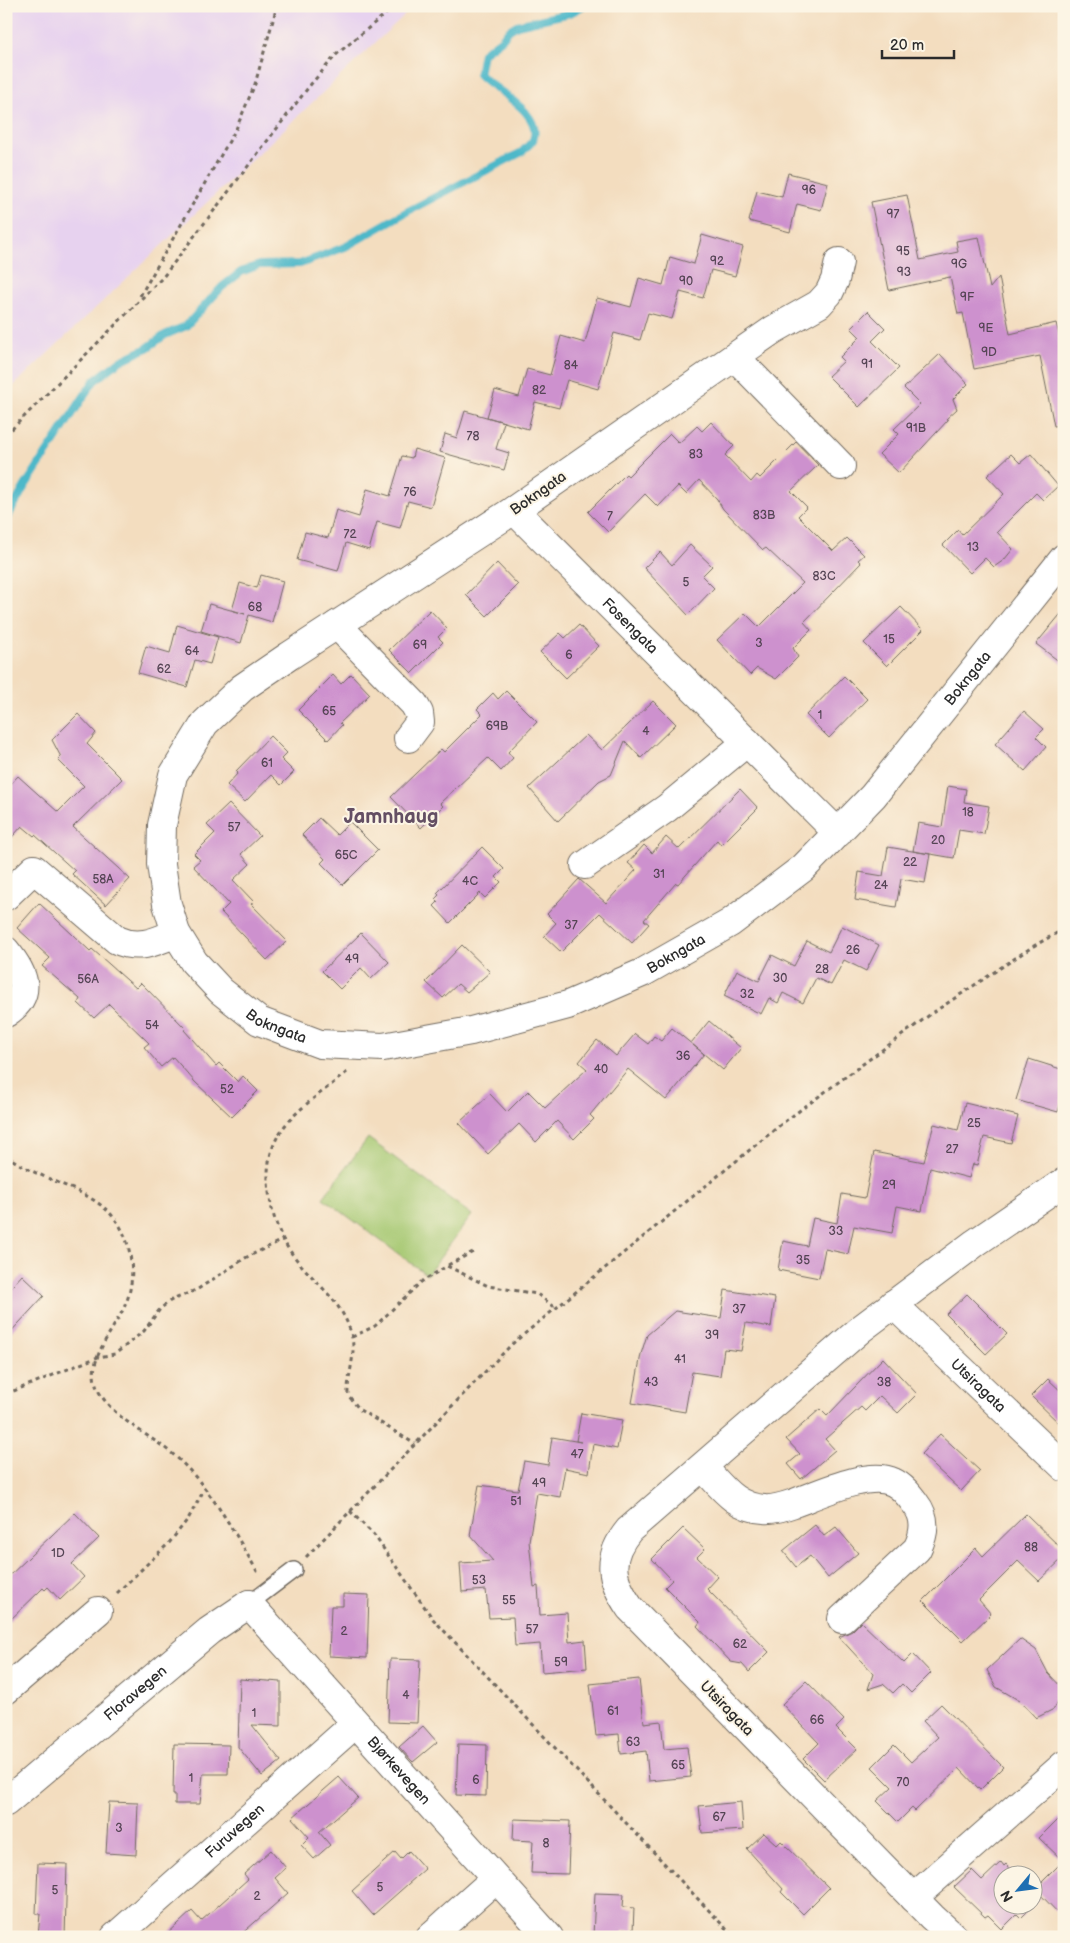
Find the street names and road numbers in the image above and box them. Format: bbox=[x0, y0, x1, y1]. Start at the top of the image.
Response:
street label: Bokngata bbox=[506, 467, 570, 520]
street label: Fosengata bbox=[598, 594, 662, 658]
street label: Bokngata bbox=[940, 647, 996, 710]
street label: Bokngata bbox=[644, 930, 709, 978]
street label: Bokngata bbox=[242, 1005, 309, 1048]
street label: Utsiragata bbox=[946, 1355, 1010, 1417]
street label: Floravegen bbox=[100, 1662, 171, 1725]
street label: Utsiragata bbox=[696, 1677, 758, 1740]
street label: Bjørkevegen bbox=[363, 1733, 434, 1809]
street label: Furuvegen bbox=[201, 1800, 269, 1862]

